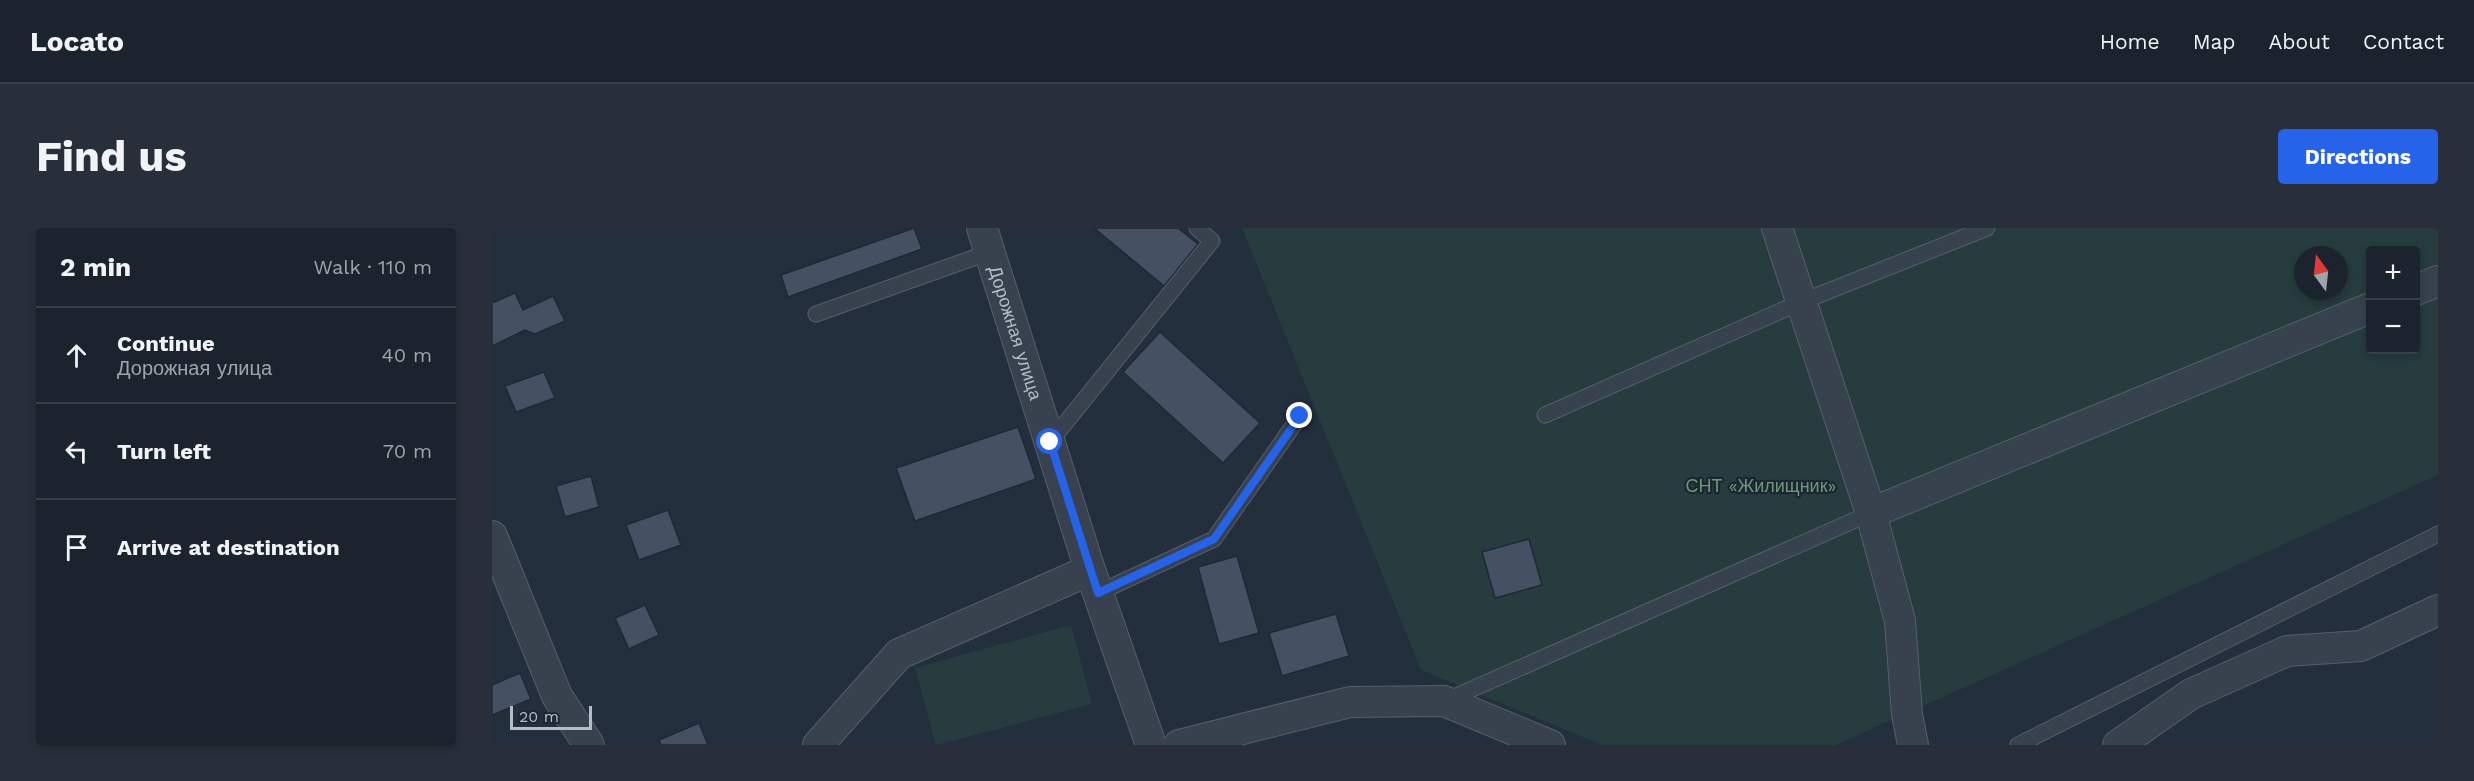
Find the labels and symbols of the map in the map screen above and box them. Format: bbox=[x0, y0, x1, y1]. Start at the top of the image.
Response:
north arrow bbox=[2294, 246, 2348, 300]
street label: Дорожная улица bbox=[985, 263, 1047, 403]
route end bbox=[1286, 402, 1312, 428]
route start bbox=[1036, 428, 1062, 454]
park label: СНТ «Жилищник» bbox=[1686, 475, 1836, 496]
scale bar bbox=[510, 703, 592, 730]

